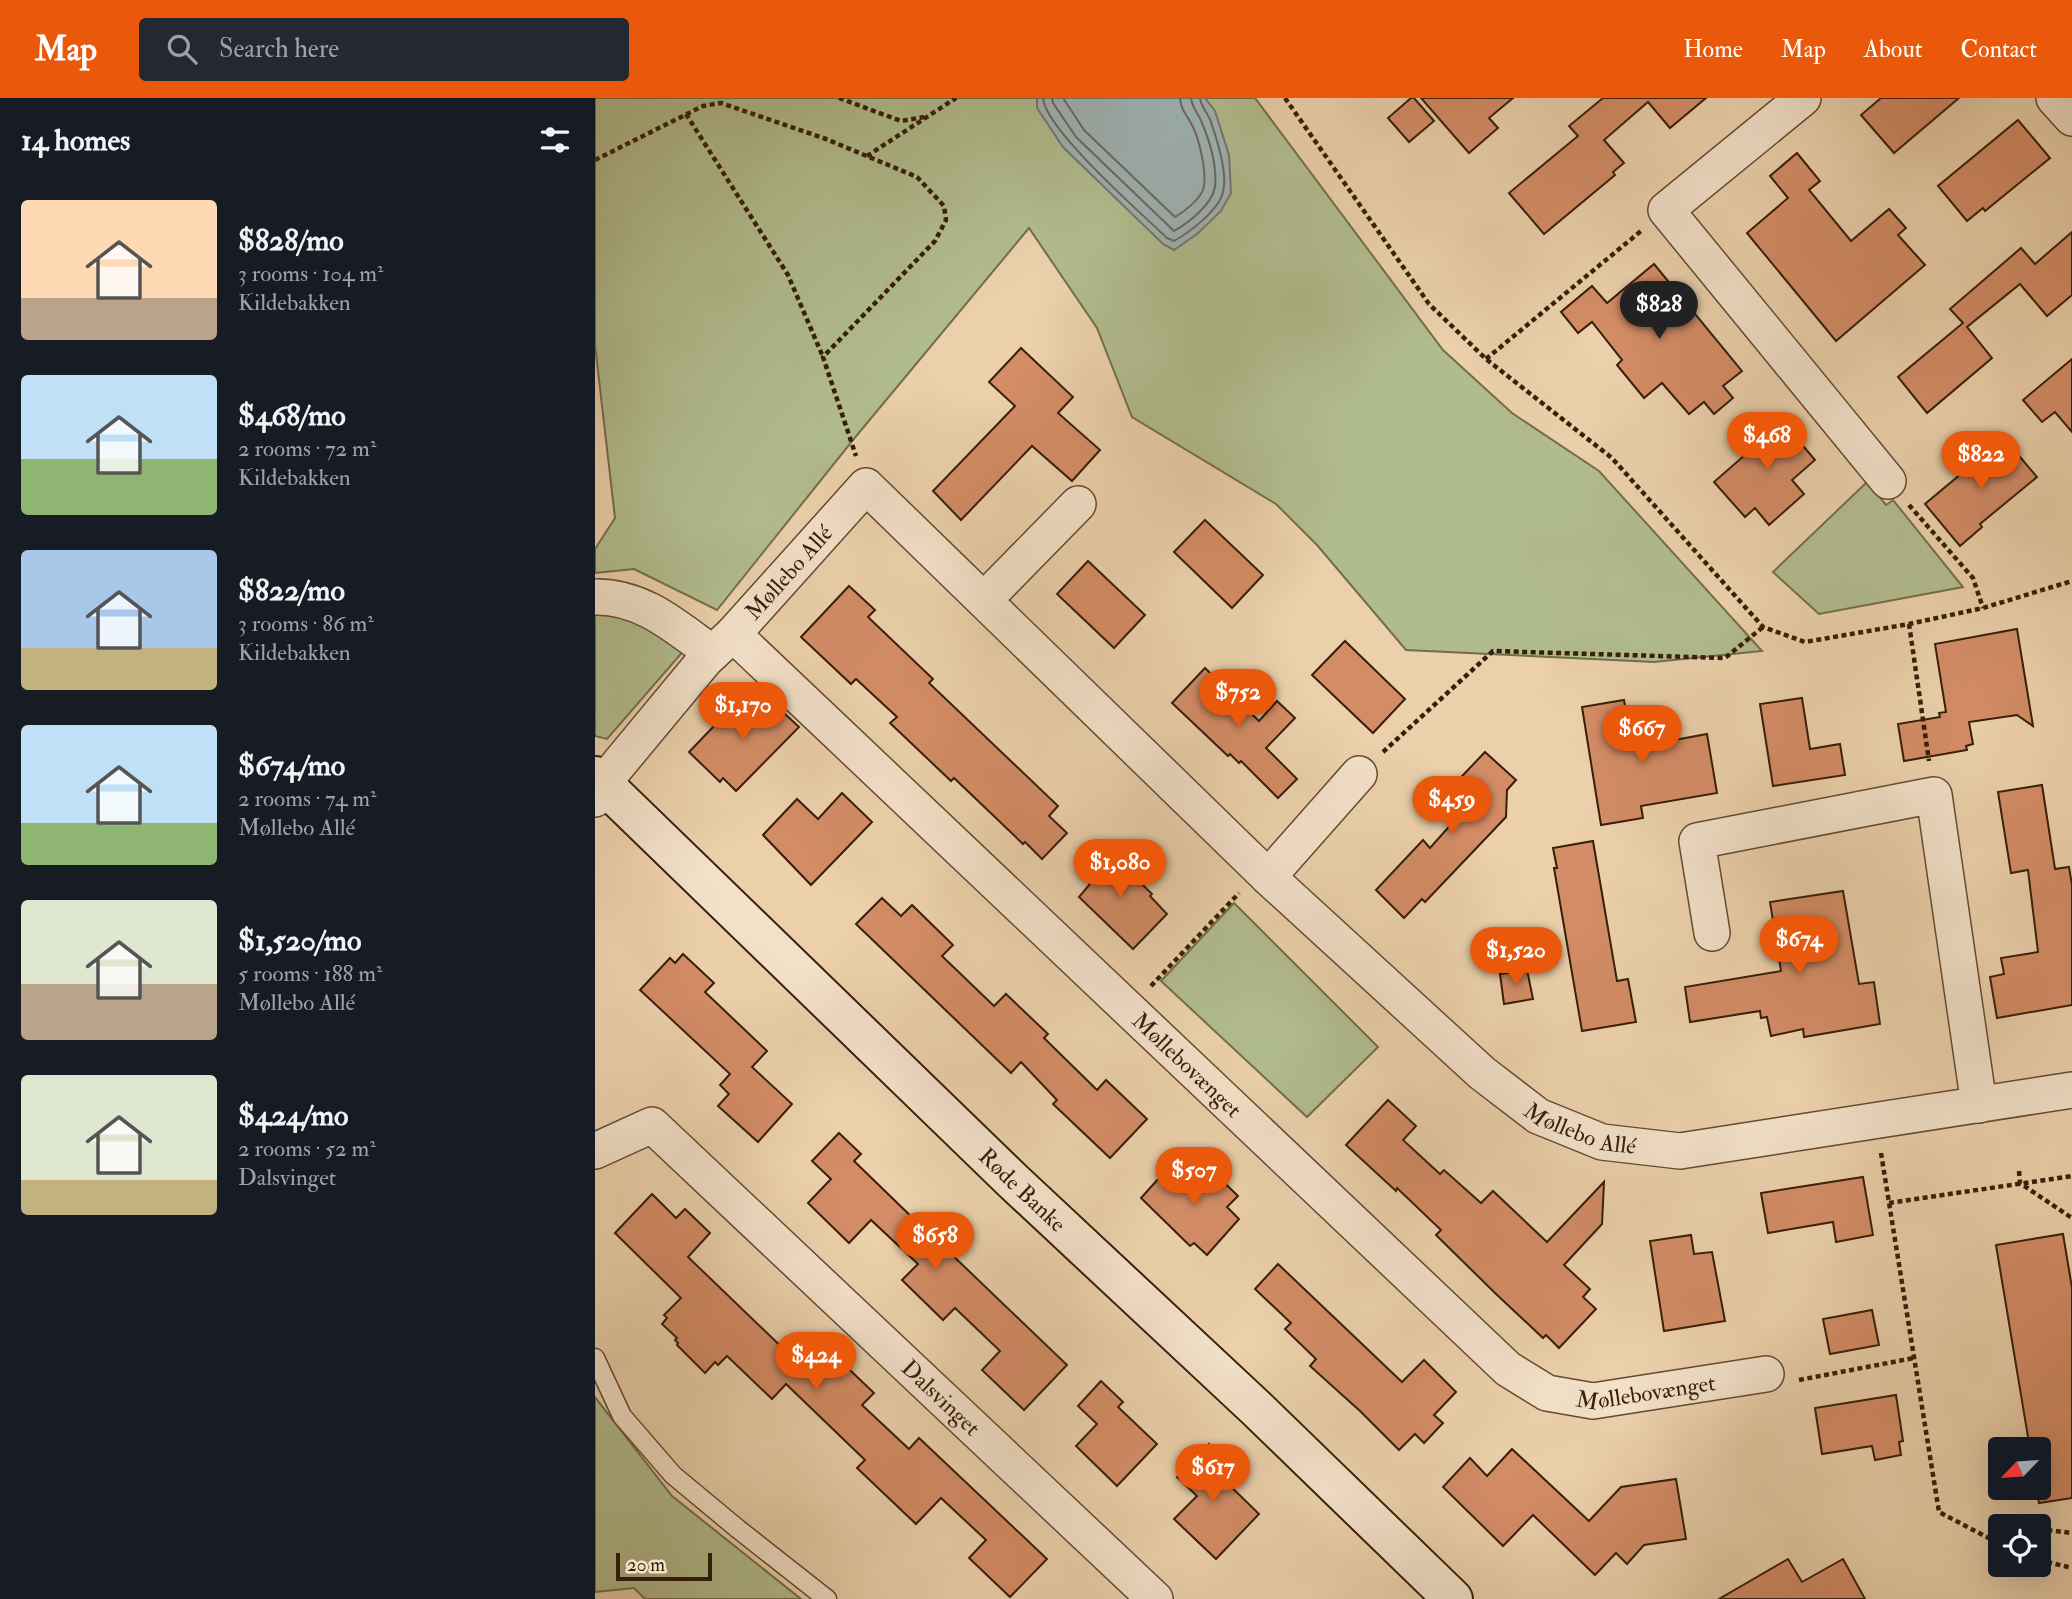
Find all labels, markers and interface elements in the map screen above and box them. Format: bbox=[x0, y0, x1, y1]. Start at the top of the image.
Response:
search box bbox=[139, 18, 629, 81]
text: Map bbox=[35, 29, 97, 70]
icon: search bbox=[163, 30, 201, 68]
text: Search here bbox=[219, 33, 339, 65]
text: Home bbox=[1683, 34, 1743, 65]
text: Map bbox=[1781, 34, 1826, 65]
text: About bbox=[1864, 34, 1923, 65]
text: Contact bbox=[1961, 34, 2037, 65]
icon: filters bbox=[536, 121, 574, 159]
text: 14 homes bbox=[21, 122, 130, 159]
text: $828/mo bbox=[238, 222, 344, 259]
icon: home bbox=[77, 228, 161, 312]
text: 3 rooms · 104 m² bbox=[238, 259, 384, 288]
pin: $828 bbox=[1618, 282, 1700, 341]
text: Kildebakken bbox=[238, 288, 351, 317]
text: $828 bbox=[1636, 289, 1682, 318]
text: $468/mo bbox=[238, 397, 346, 434]
icon: home bbox=[77, 403, 161, 487]
pin: $468 bbox=[1726, 412, 1808, 472]
text: $468 bbox=[1743, 420, 1791, 449]
pin: $822 bbox=[1940, 432, 2022, 491]
text: 2 rooms · 72 m² bbox=[238, 434, 376, 463]
text: $822 bbox=[1957, 439, 2005, 468]
text: Kildebakken bbox=[238, 463, 351, 492]
street label: Møllebo Allé bbox=[739, 519, 839, 626]
text: $822/mo bbox=[238, 572, 345, 609]
icon: home bbox=[77, 578, 161, 662]
text: 3 rooms · 86 m² bbox=[238, 609, 374, 638]
text: Kildebakken bbox=[238, 638, 351, 667]
pin: $752 bbox=[1197, 670, 1279, 729]
text: $752 bbox=[1215, 677, 1261, 706]
pin: $1,170 bbox=[686, 682, 800, 742]
text: $1,170 bbox=[714, 690, 772, 719]
pin: $667 bbox=[1601, 706, 1683, 765]
text: $667 bbox=[1619, 713, 1665, 742]
text: $674/mo bbox=[238, 747, 345, 784]
icon: home bbox=[77, 753, 161, 837]
pin: $459 bbox=[1411, 776, 1493, 836]
text: 2 rooms · 74 m² bbox=[238, 784, 377, 813]
text: $459 bbox=[1428, 784, 1476, 813]
text: Møllebo Allé bbox=[238, 813, 355, 842]
pin: $1,080 bbox=[1063, 840, 1177, 899]
text: $1,080 bbox=[1089, 847, 1151, 876]
pin: $674 bbox=[1758, 916, 1840, 976]
text: $1,520/mo bbox=[238, 922, 361, 959]
text: $674 bbox=[1776, 924, 1822, 953]
icon: home bbox=[77, 928, 161, 1012]
pin: $1,520 bbox=[1459, 928, 1573, 987]
text: $1,520 bbox=[1486, 935, 1546, 964]
text: 5 rooms · 188 m² bbox=[238, 959, 382, 988]
text: Møllebo Allé bbox=[238, 988, 355, 1017]
street label: Møllebovænget bbox=[1126, 1006, 1248, 1124]
street label: Møllebo Allé bbox=[1518, 1096, 1638, 1161]
text: $424/mo bbox=[238, 1097, 349, 1134]
icon: home bbox=[77, 1103, 161, 1187]
text: 2 rooms · 52 m² bbox=[238, 1134, 376, 1163]
street label: Røde Banke bbox=[972, 1142, 1072, 1239]
pin: $507 bbox=[1153, 1148, 1235, 1207]
text: $507 bbox=[1171, 1155, 1217, 1184]
text: Dalsvinget bbox=[238, 1163, 336, 1192]
pin: $658 bbox=[894, 1212, 976, 1272]
text: $658 bbox=[912, 1220, 958, 1249]
pin: $424 bbox=[775, 1332, 857, 1392]
text: $424 bbox=[791, 1340, 841, 1369]
street label: Dalsvinget bbox=[895, 1354, 987, 1442]
street label: Møllebovænget bbox=[1574, 1368, 1717, 1417]
north arrow bbox=[1988, 1437, 2051, 1500]
map controls bbox=[1988, 1437, 2051, 1577]
pin: $617 bbox=[1172, 1444, 1254, 1504]
text: $617 bbox=[1191, 1452, 1235, 1481]
button: locate bbox=[1988, 1514, 2051, 1577]
scale bar bbox=[616, 1550, 712, 1582]
text: 20 m bbox=[627, 1553, 665, 1577]

